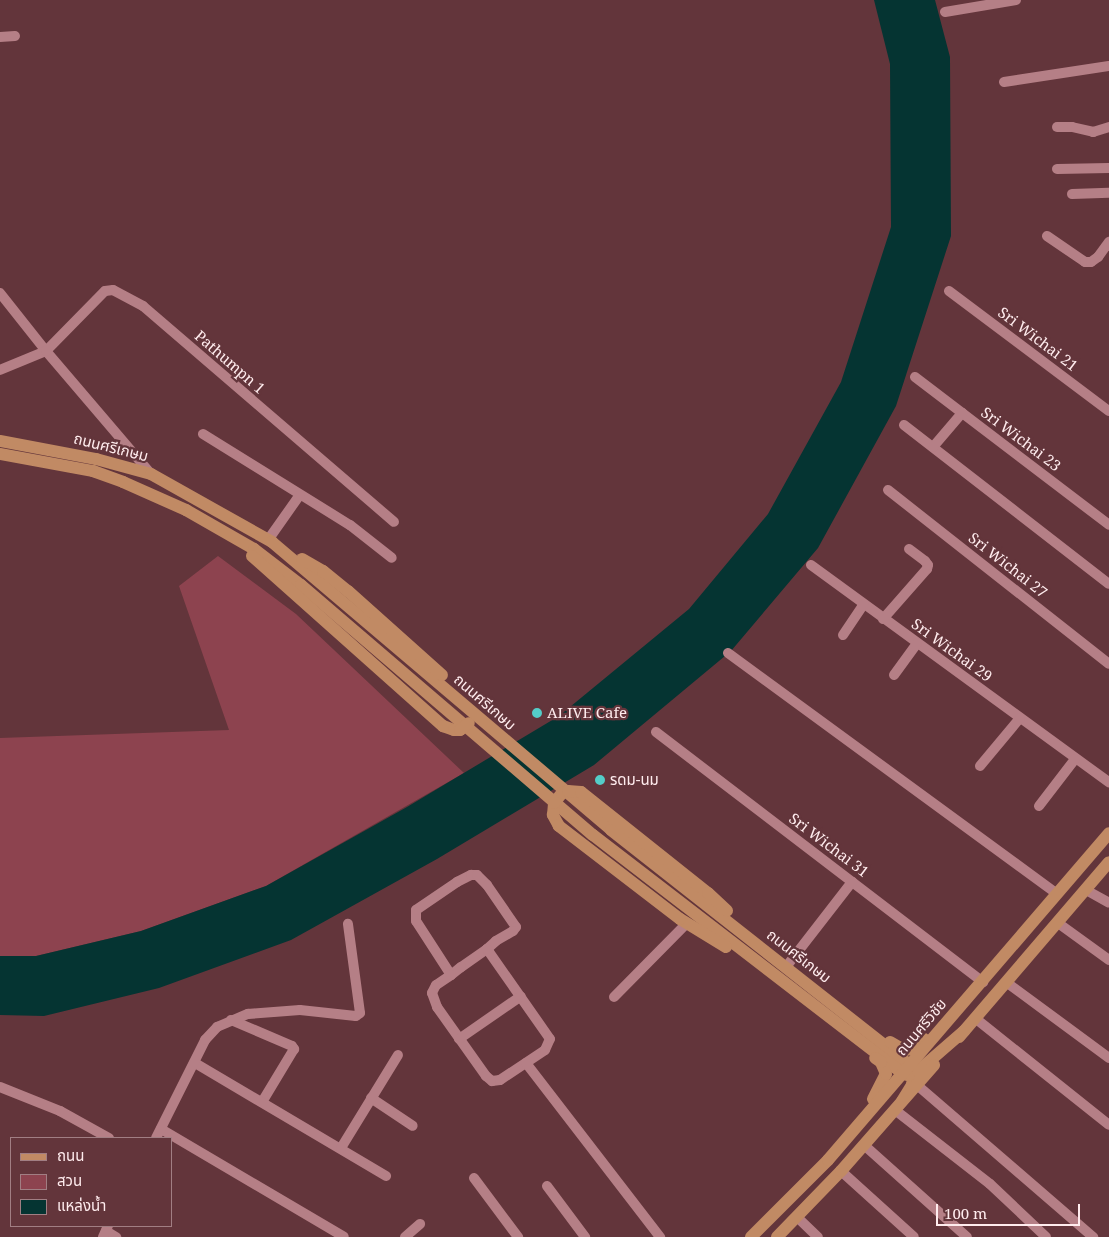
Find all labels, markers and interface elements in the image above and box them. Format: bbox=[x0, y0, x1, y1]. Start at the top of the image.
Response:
street label: Sri Wichai 21 bbox=[995, 303, 1081, 375]
street label: Pathumpn 1 bbox=[191, 327, 269, 397]
street label: Sri Wichai 23 bbox=[978, 403, 1064, 475]
street label: ถนนศรีเกษม bbox=[72, 429, 150, 465]
street label: Sri Wichai 27 bbox=[965, 529, 1051, 601]
street label: Sri Wichai 29 bbox=[908, 615, 996, 685]
street label: ถนนศรีเกษม bbox=[450, 670, 520, 734]
place label: ALIVE Cafe bbox=[547, 704, 627, 722]
marker: ALIVE Cafe bbox=[531, 707, 543, 719]
place label: รดม-นม bbox=[610, 771, 659, 789]
marker: รดม-นม bbox=[594, 774, 606, 786]
street label: Sri Wichai 31 bbox=[786, 809, 872, 881]
street label: ถนนศรีเกษม bbox=[763, 925, 835, 987]
street label: ถนนศรีวิชัย bbox=[892, 995, 950, 1059]
legend bbox=[10, 1137, 172, 1227]
text: ถนน bbox=[57, 1145, 84, 1165]
text: สวน bbox=[57, 1170, 82, 1190]
scale bar bbox=[939, 1194, 1083, 1226]
text: แหล่งน้ำ bbox=[57, 1195, 106, 1215]
text: 100 m bbox=[944, 1203, 987, 1223]

